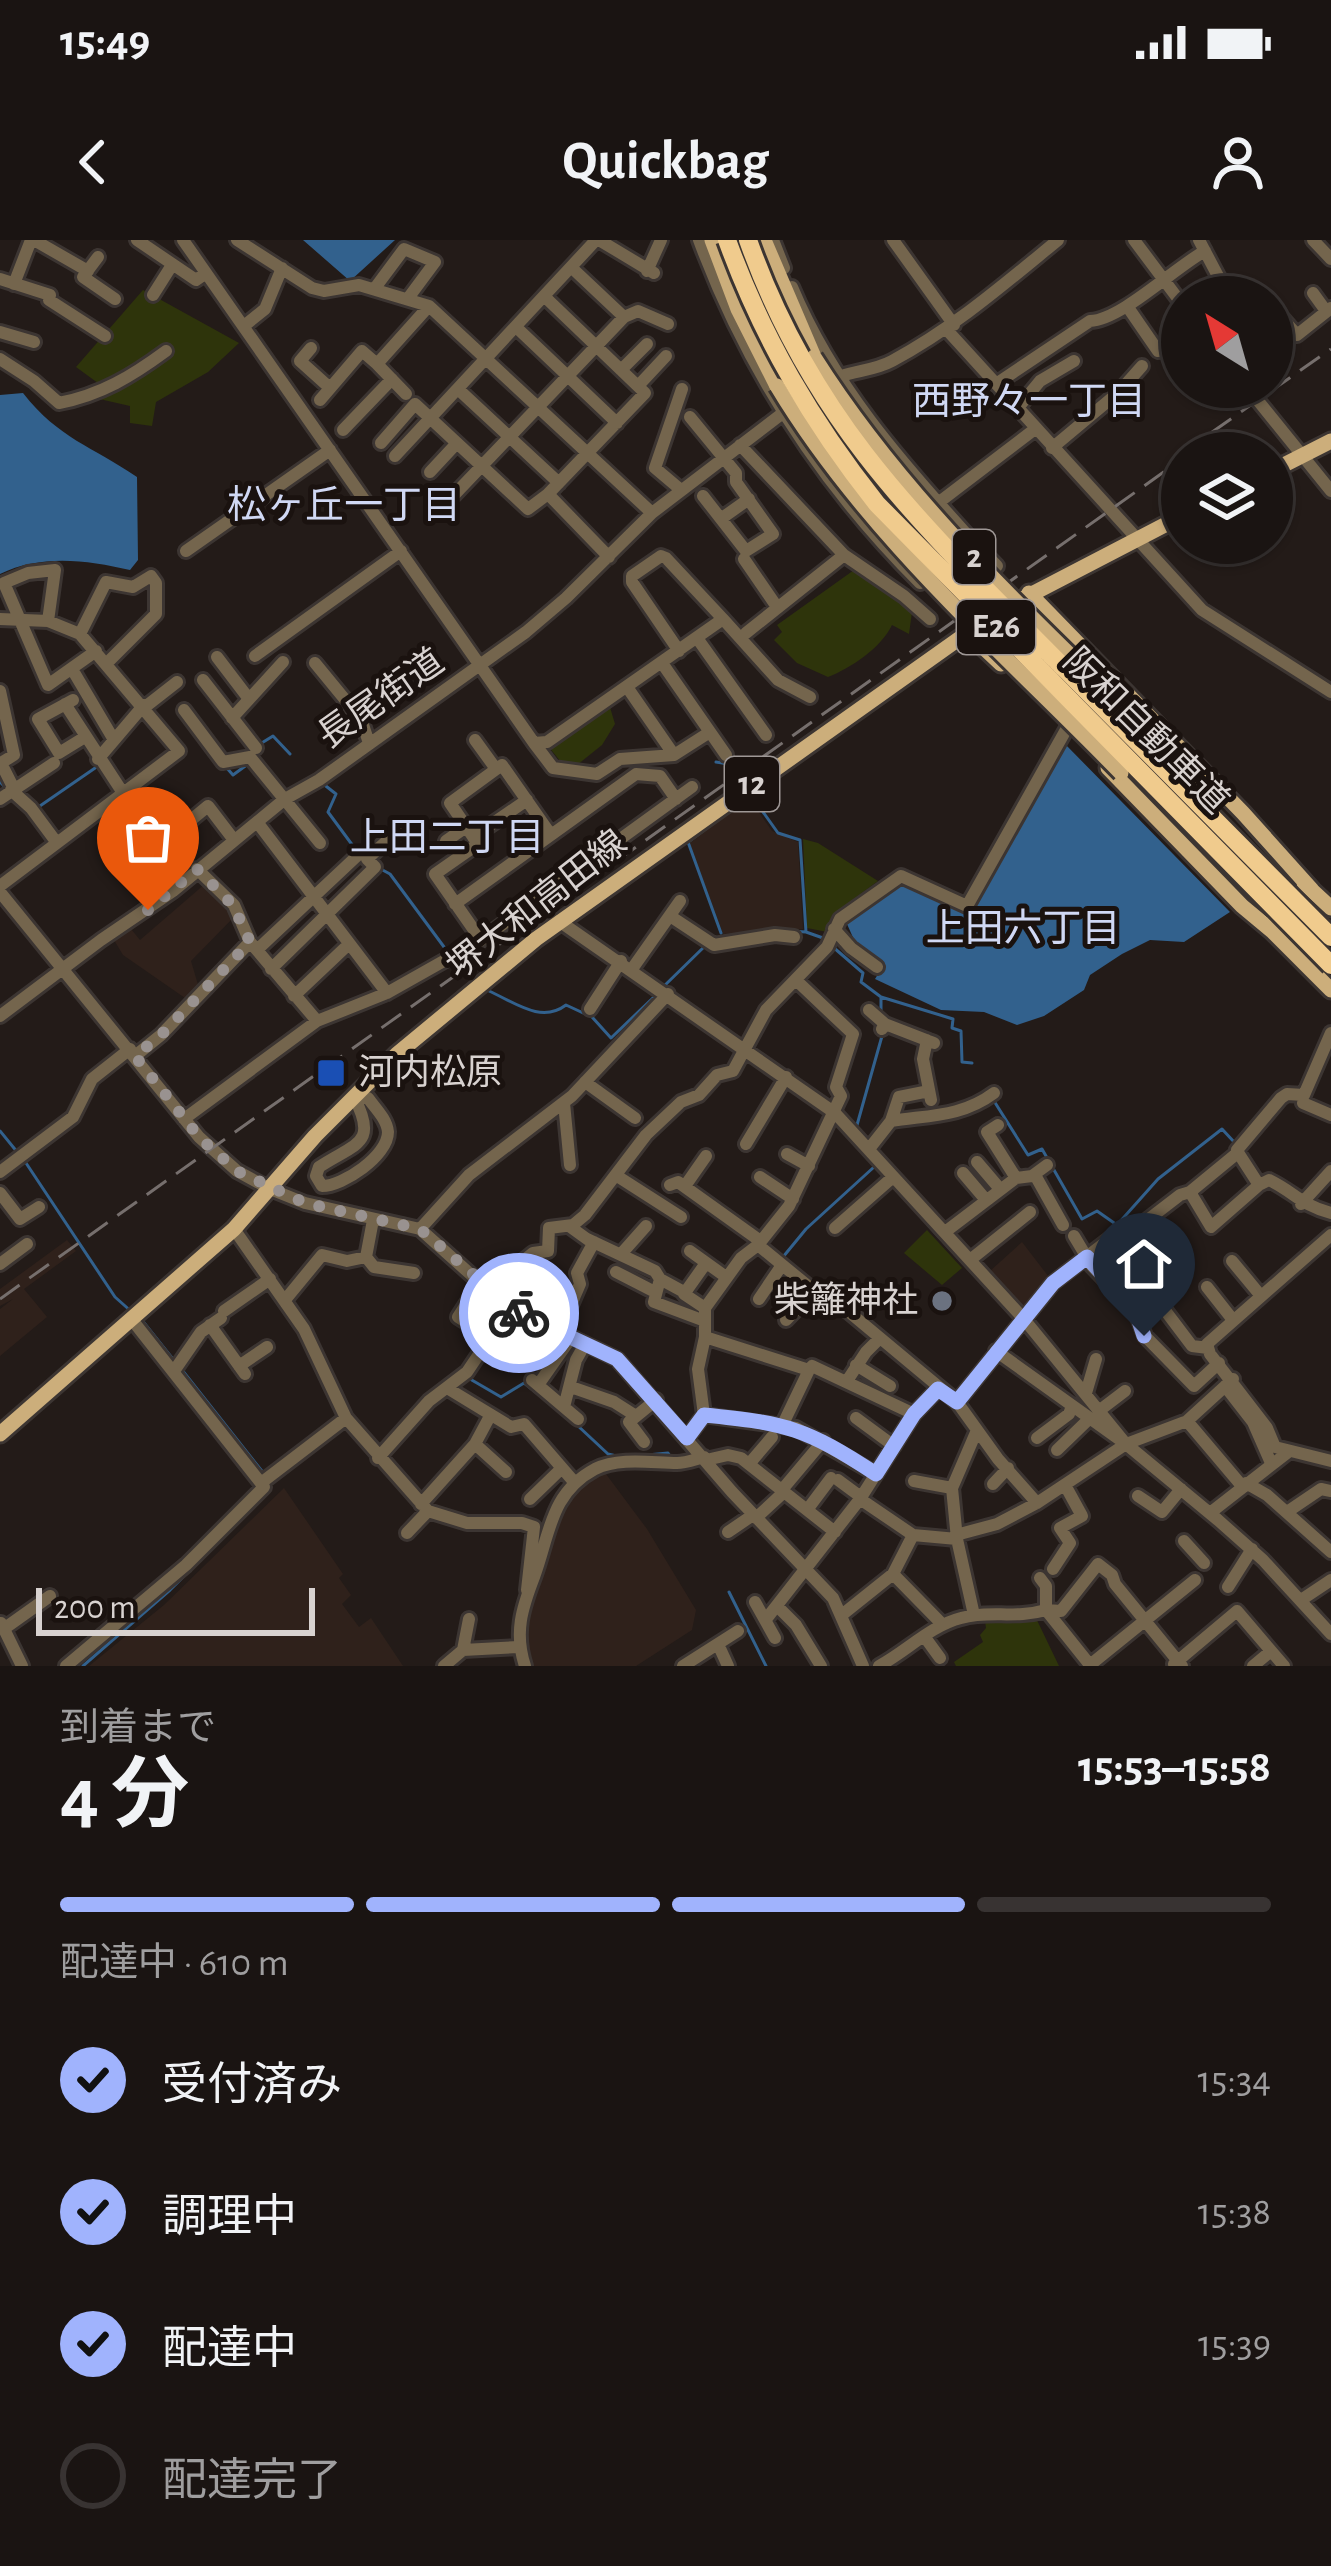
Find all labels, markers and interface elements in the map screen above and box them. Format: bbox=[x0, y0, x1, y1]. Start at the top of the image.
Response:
text: 15:49 bbox=[60, 19, 150, 64]
icon: back bbox=[60, 129, 126, 195]
icon: person bbox=[1205, 129, 1271, 195]
text: Quickbag bbox=[563, 135, 768, 189]
north arrow bbox=[1161, 276, 1293, 408]
map controls bbox=[1161, 276, 1293, 564]
district label: 西野々一丁目 bbox=[912, 383, 1146, 422]
button: layers bbox=[1161, 432, 1293, 564]
district label: 松ヶ丘一丁目 bbox=[227, 485, 461, 526]
road number: 2 bbox=[953, 530, 995, 584]
road number: E26 bbox=[957, 600, 1035, 654]
street label: 阪和自動車道 bbox=[1057, 640, 1237, 820]
street label: 長尾街道 bbox=[311, 641, 450, 755]
road number: 12 bbox=[725, 757, 779, 811]
pin bbox=[97, 787, 199, 910]
icon: bag bbox=[115, 805, 181, 871]
district label: 上田二丁目 bbox=[349, 817, 545, 858]
street label: 堺大和高田線 bbox=[440, 823, 633, 986]
district label: 上田六丁目 bbox=[925, 908, 1121, 949]
place label: 河内松原 bbox=[358, 1053, 502, 1091]
marker: 河内松原 bbox=[315, 1057, 347, 1089]
pin bbox=[1093, 1213, 1195, 1336]
icon: home bbox=[1111, 1231, 1177, 1297]
courier bbox=[459, 1253, 579, 1373]
icon: bike bbox=[486, 1280, 552, 1346]
place label: 柴籬神社 bbox=[774, 1281, 918, 1319]
marker: 柴籬神社 bbox=[929, 1288, 955, 1314]
scale bar bbox=[36, 1582, 315, 1635]
text: 200 m bbox=[54, 1592, 136, 1625]
text: 到着まで bbox=[60, 1709, 216, 1748]
text: 15:53–15:58 bbox=[1078, 1745, 1271, 1790]
text: 4 分 bbox=[60, 1758, 189, 1836]
text: 配達中 · 610 m bbox=[60, 1944, 289, 1983]
icon: check bbox=[60, 2047, 126, 2113]
text: 15:34 bbox=[1198, 2061, 1271, 2100]
text: 受付済み bbox=[162, 2063, 342, 2108]
icon: check bbox=[60, 2179, 126, 2245]
text: 15:38 bbox=[1198, 2193, 1271, 2232]
text: 調理中 bbox=[162, 2195, 297, 2240]
icon: check bbox=[60, 2311, 126, 2377]
text: 15:39 bbox=[1198, 2325, 1271, 2364]
text: 配達中 bbox=[162, 2327, 297, 2372]
text: 配達完了 bbox=[162, 2459, 342, 2504]

